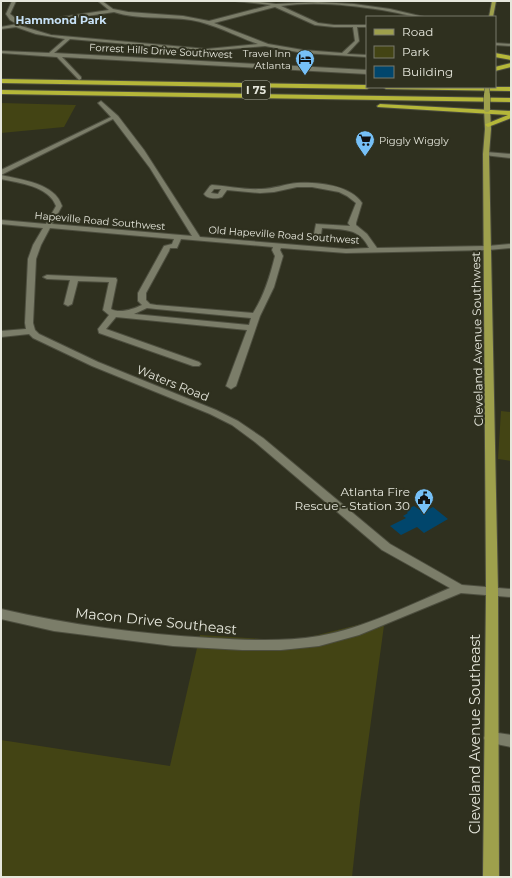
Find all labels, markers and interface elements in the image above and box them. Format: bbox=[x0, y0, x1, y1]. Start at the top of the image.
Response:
district label: Hammond Park bbox=[16, 13, 107, 27]
legend bbox=[366, 16, 496, 88]
text: Road bbox=[402, 24, 433, 39]
street label: Forrest Hills Drive Southwest bbox=[89, 41, 233, 61]
text: Park bbox=[402, 44, 430, 59]
place label: Travel Inn Atlanta bbox=[243, 47, 291, 72]
hotel icon: Travel Inn Atlanta bbox=[294, 48, 316, 76]
text: Building bbox=[402, 64, 453, 79]
road number: I 75 bbox=[242, 81, 270, 99]
supermarket icon: Piggly Wiggly bbox=[354, 129, 376, 157]
place label: Piggly Wiggly bbox=[379, 134, 449, 147]
street label: Hapeville Road Southwest bbox=[34, 209, 166, 233]
street label: Old Hapeville Road Southwest bbox=[208, 223, 360, 247]
street label: Cleveland Avenue Southwest bbox=[468, 251, 486, 426]
street label: Waters Road bbox=[135, 362, 211, 404]
place label: Atlanta Fire Rescue - Station 30 bbox=[295, 484, 410, 513]
public building icon: Atlanta Fire Rescue - Station 30 bbox=[413, 487, 435, 515]
street label: Macon Drive Southeast bbox=[74, 604, 238, 638]
street label: Cleveland Avenue Southeast bbox=[466, 634, 484, 834]

